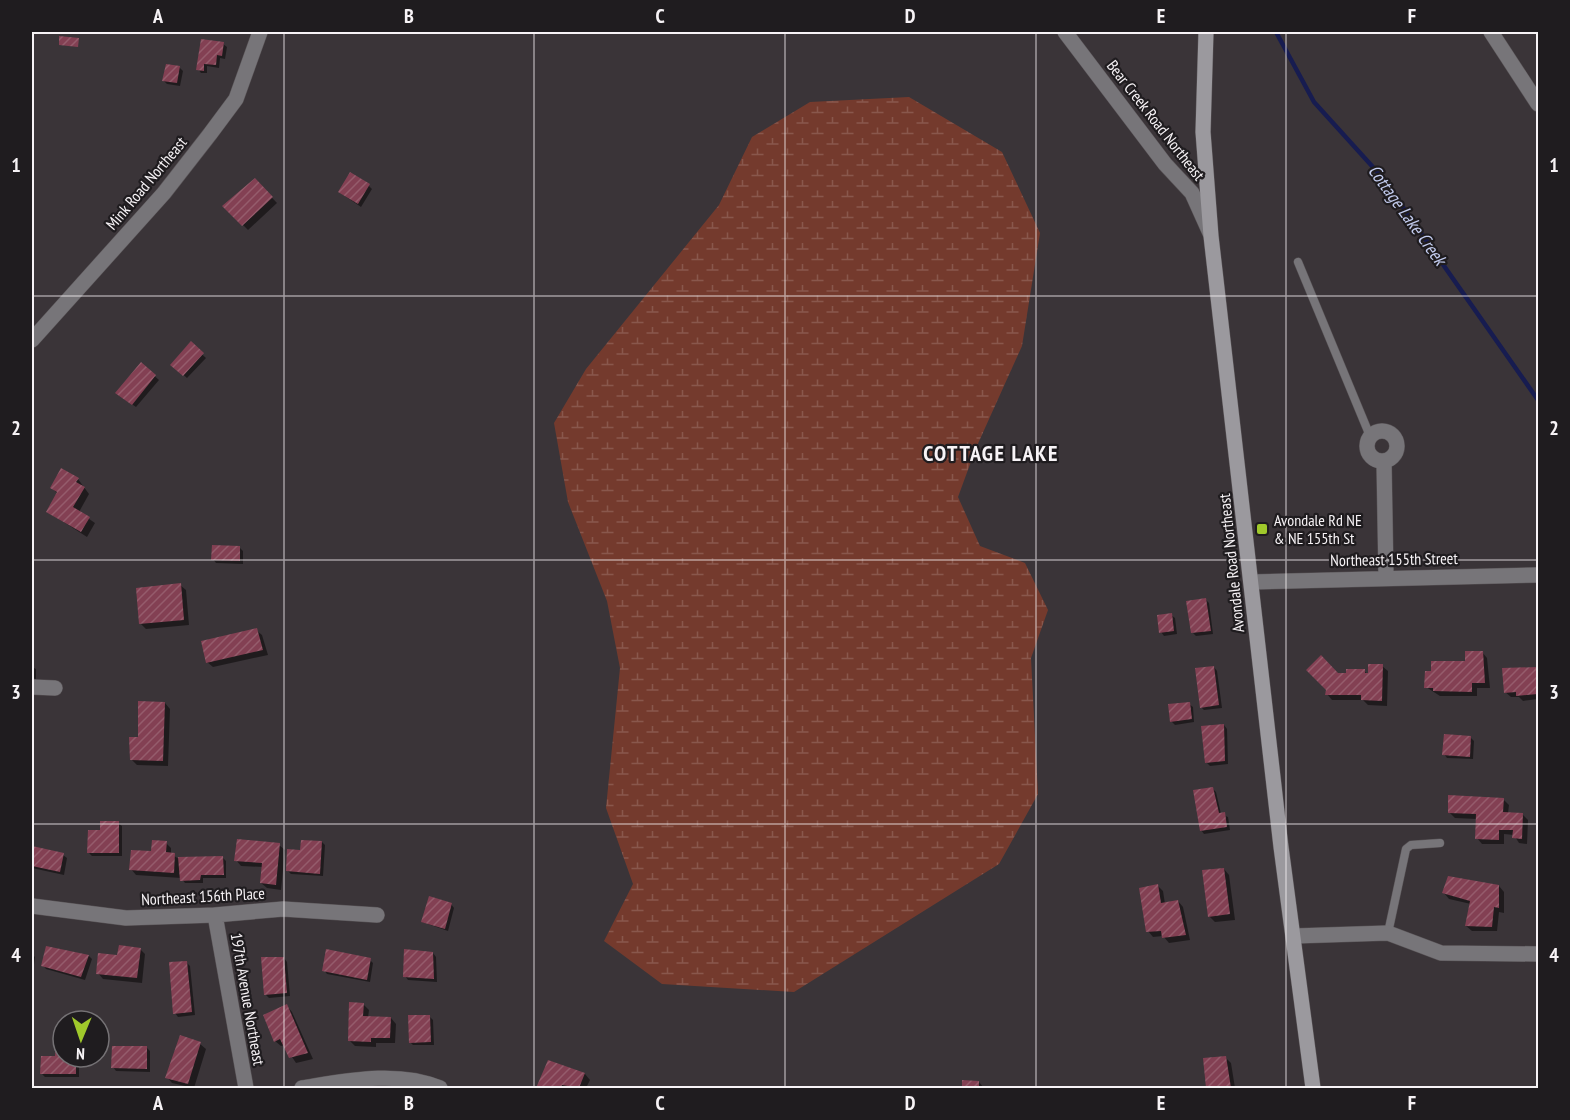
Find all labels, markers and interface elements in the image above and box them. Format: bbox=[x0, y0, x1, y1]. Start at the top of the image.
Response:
text: A bbox=[152, 3, 164, 29]
text: B bbox=[404, 3, 414, 29]
text: C bbox=[655, 3, 665, 29]
text: D bbox=[905, 3, 916, 29]
text: E bbox=[1157, 3, 1165, 29]
text: F bbox=[1408, 3, 1416, 29]
street label: Bear Creek Road Northeast bbox=[1103, 56, 1210, 185]
street label: Mink Road Northeast bbox=[101, 132, 191, 234]
text: 1 bbox=[11, 152, 21, 178]
text: 1 bbox=[1549, 152, 1559, 178]
water label: Cottage Lake Creek bbox=[1363, 160, 1453, 271]
text: 2 bbox=[11, 415, 21, 441]
text: 2 bbox=[1549, 415, 1559, 441]
district label: COTTAGE LAKE bbox=[923, 439, 1059, 467]
street label: Avondale Road Northeast bbox=[1214, 492, 1248, 633]
place label: Avondale Rd NE & NE 155th St bbox=[1274, 510, 1362, 548]
marker: Avondale Rd NE & NE 155th St bbox=[1255, 522, 1269, 536]
street label: Northeast 155th Street bbox=[1330, 548, 1459, 570]
text: 3 bbox=[11, 679, 21, 705]
text: 3 bbox=[1549, 679, 1559, 705]
street label: Northeast 156th Place bbox=[141, 883, 265, 909]
street label: 197th Avenue Northeast bbox=[226, 931, 270, 1067]
text: 4 bbox=[11, 942, 21, 968]
text: 4 bbox=[1549, 942, 1559, 968]
north arrow bbox=[51, 1009, 111, 1069]
text: N bbox=[76, 1044, 85, 1064]
text: A bbox=[152, 1090, 164, 1116]
text: B bbox=[404, 1090, 414, 1116]
text: C bbox=[655, 1090, 665, 1116]
text: D bbox=[905, 1090, 916, 1116]
text: E bbox=[1157, 1090, 1165, 1116]
text: F bbox=[1408, 1090, 1416, 1116]

